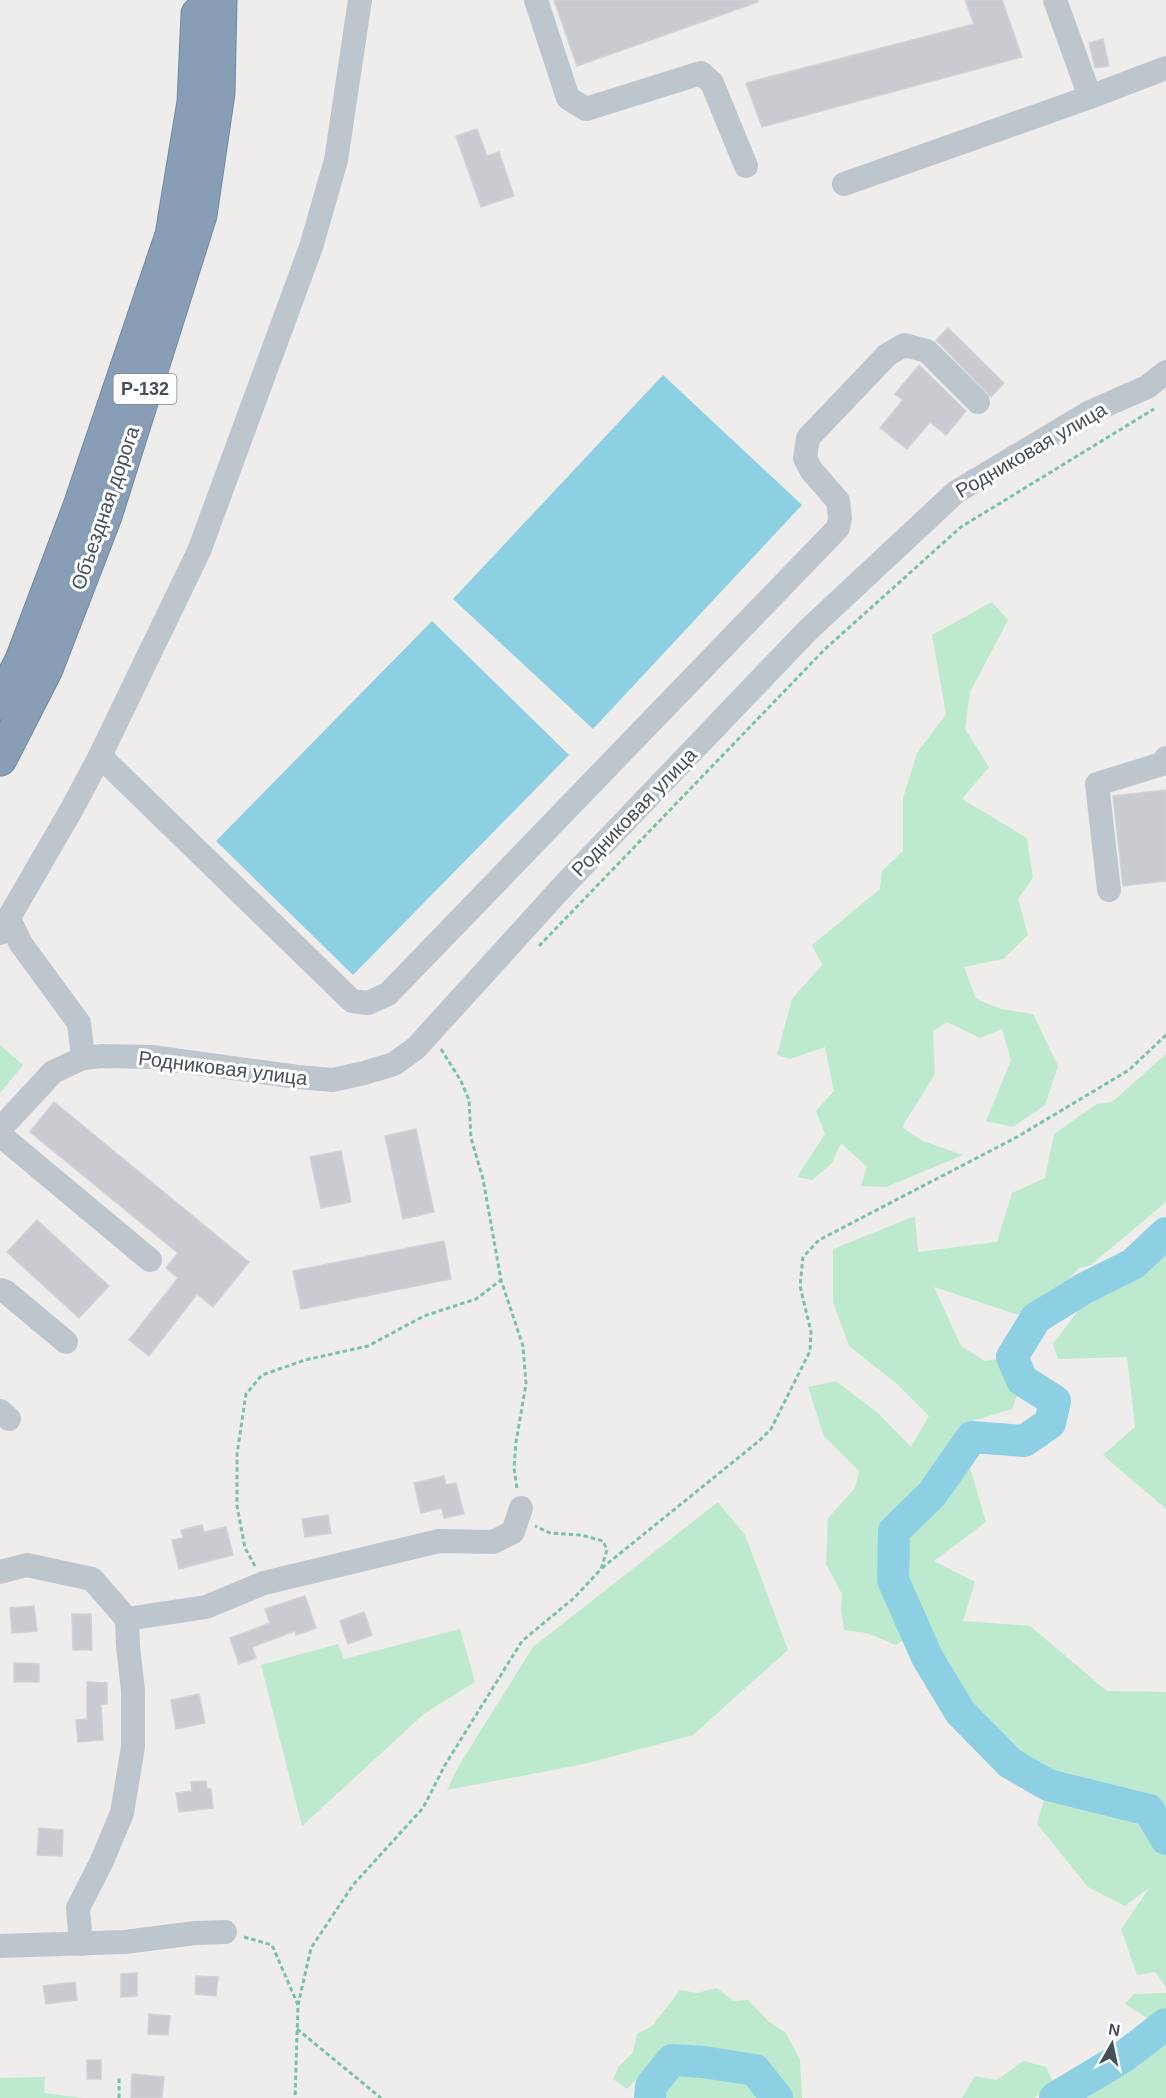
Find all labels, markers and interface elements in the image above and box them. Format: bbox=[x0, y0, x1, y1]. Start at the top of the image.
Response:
road number: Р-132 bbox=[114, 374, 176, 404]
street label: Родниковая улица bbox=[952, 398, 1111, 502]
street label: Объездная дорога bbox=[67, 423, 144, 593]
street label: Родниковая улица bbox=[567, 743, 702, 881]
street label: Родниковая улица bbox=[137, 1047, 310, 1089]
north arrow bbox=[1082, 2014, 1142, 2074]
text: N bbox=[1107, 2020, 1121, 2039]

